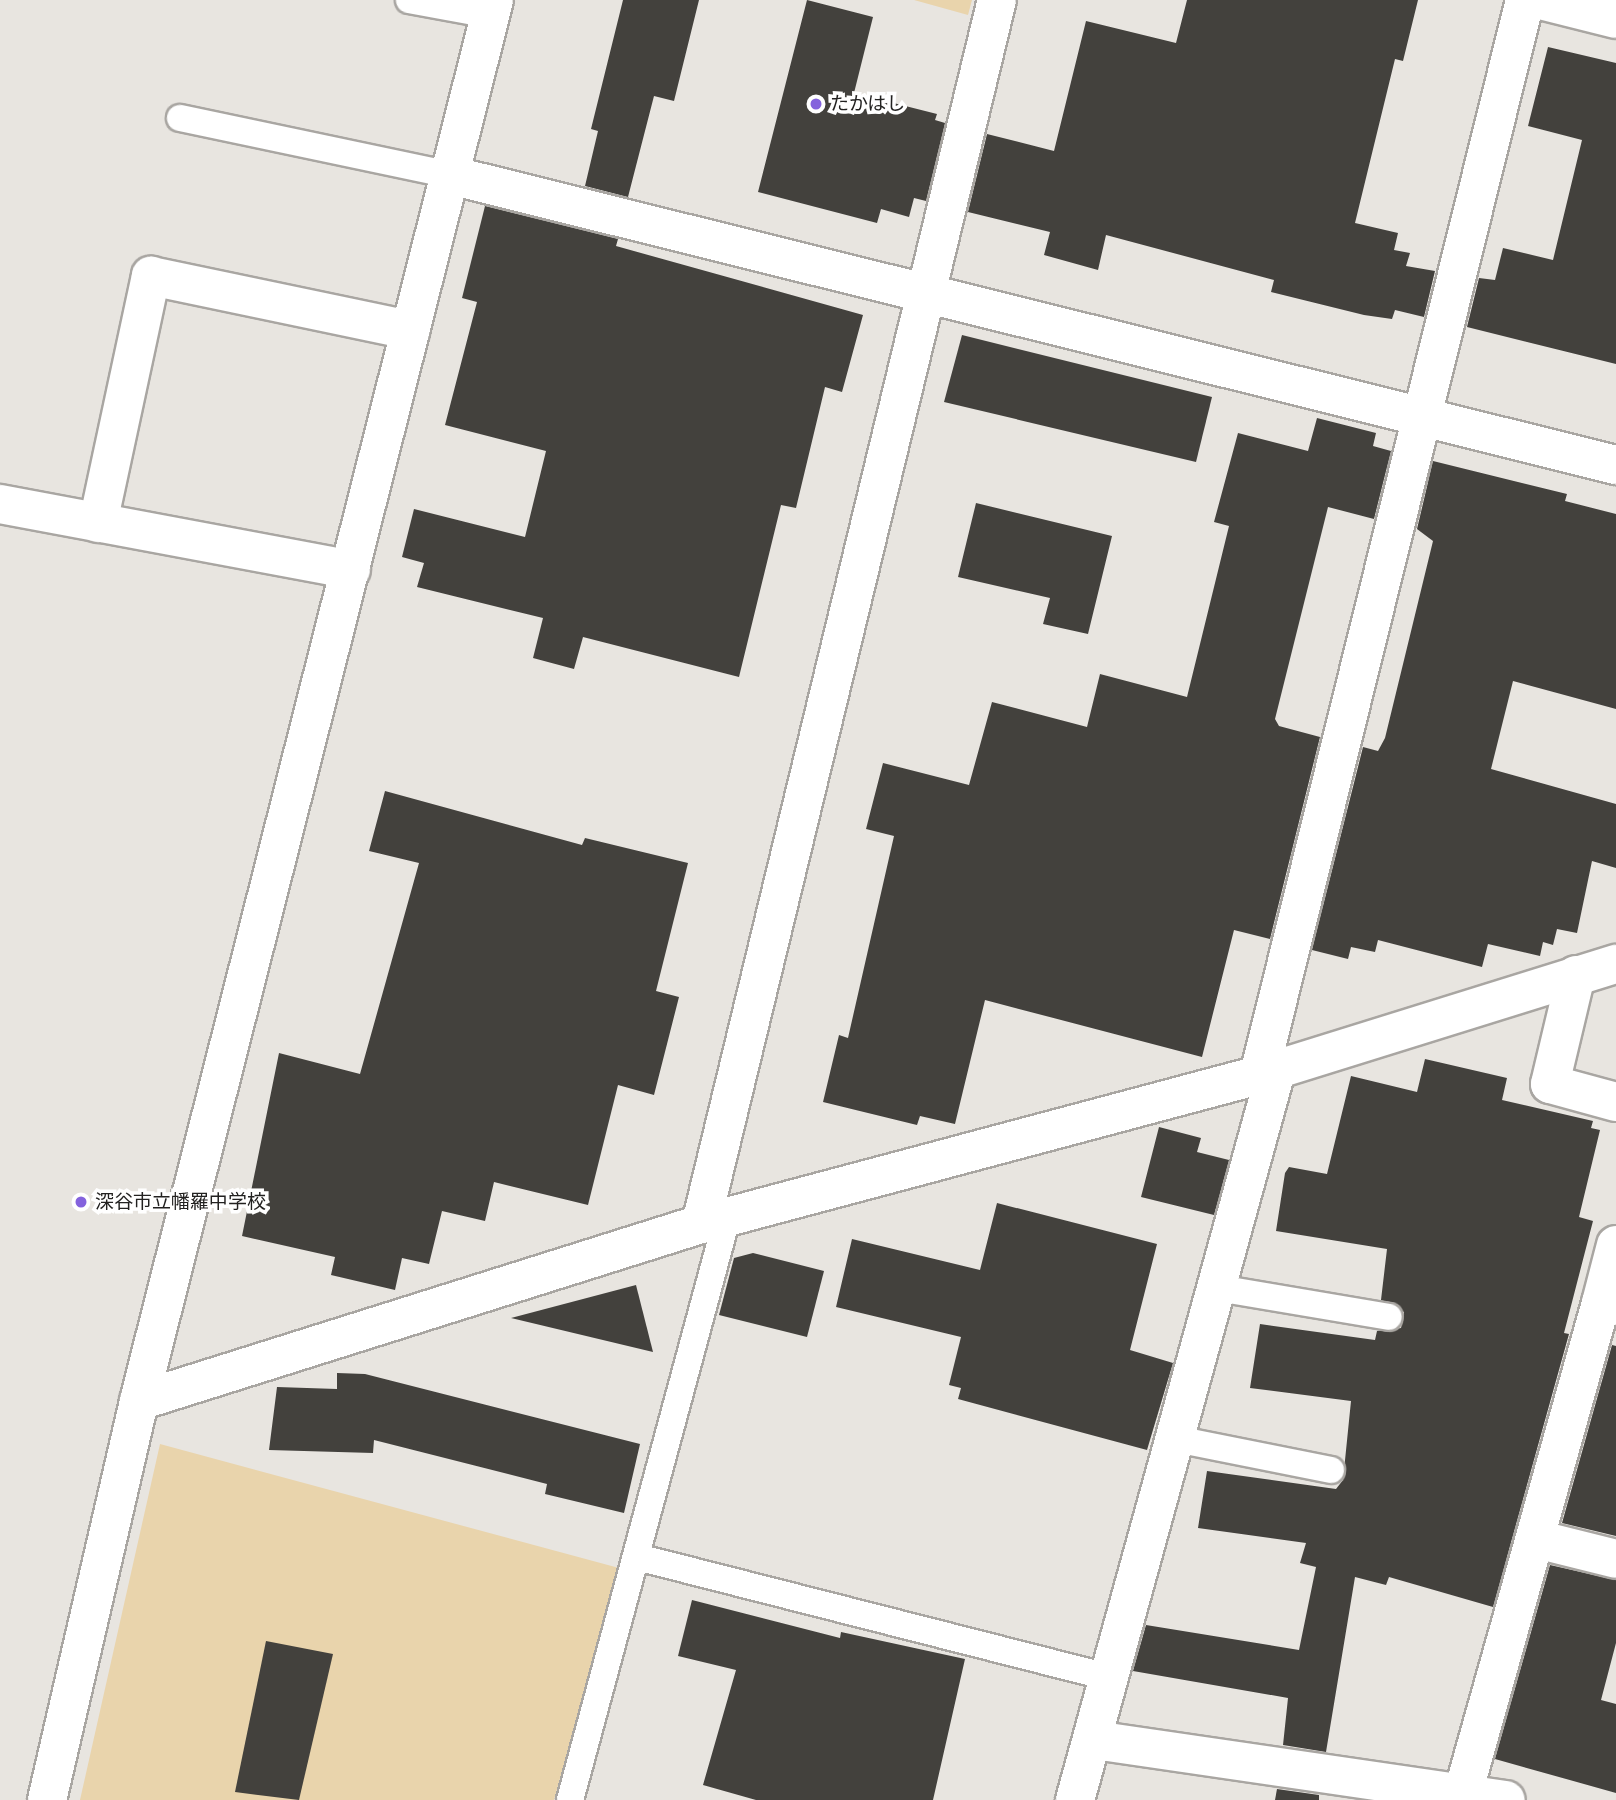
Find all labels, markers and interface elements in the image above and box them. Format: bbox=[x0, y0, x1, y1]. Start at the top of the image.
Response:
place label: たかはし bbox=[830, 93, 906, 115]
marker: たかはし bbox=[808, 96, 824, 112]
place label: 深谷市立幡羅中学校 bbox=[95, 1191, 266, 1213]
marker: 深谷市立幡羅中学校 bbox=[73, 1194, 89, 1210]

